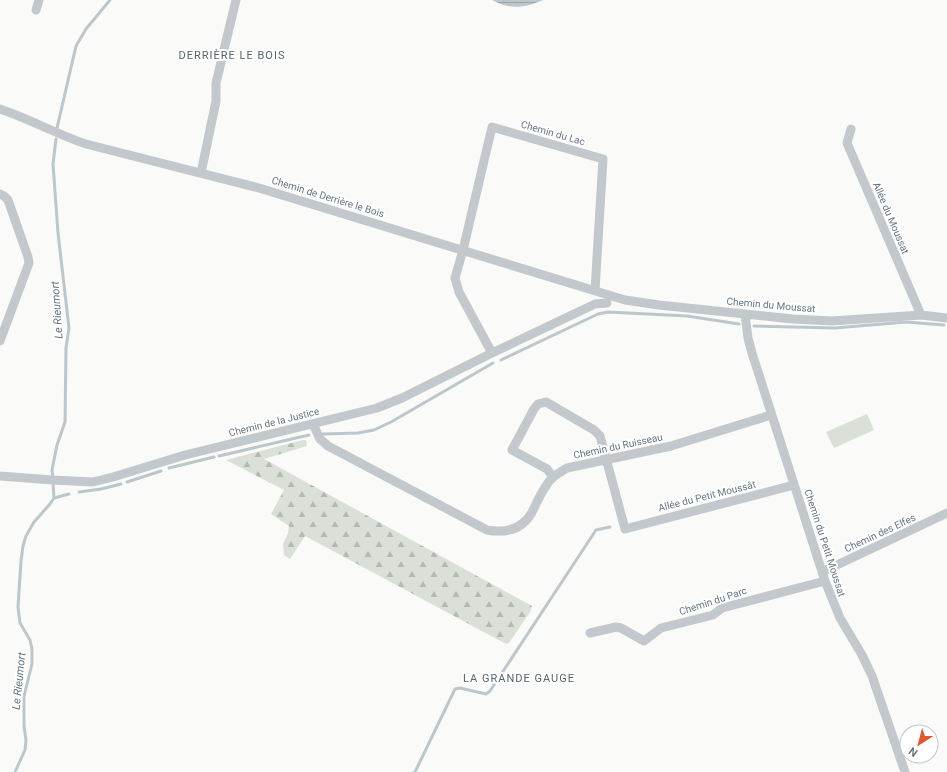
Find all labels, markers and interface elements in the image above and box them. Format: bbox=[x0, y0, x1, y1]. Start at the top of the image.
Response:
district label: DERRIÈRE LE BOIS bbox=[179, 49, 285, 62]
street label: Chemin du Lac bbox=[520, 119, 586, 147]
street label: Chemin de Derrière le Bois bbox=[270, 175, 386, 219]
street label: Allée du Moussat bbox=[871, 180, 911, 256]
water label: Le Rieumort bbox=[48, 280, 65, 339]
street label: Chemin du Moussat bbox=[726, 296, 816, 314]
street label: Chemin de la Justice bbox=[228, 405, 320, 439]
street label: Chemin du Ruisseau bbox=[572, 431, 664, 461]
street label: Allée du Petit Moussât bbox=[657, 479, 757, 513]
street label: Chemin du Petit Moussat bbox=[802, 488, 848, 598]
street label: Chemin des Elfes bbox=[843, 512, 917, 554]
street label: Chemin du Parc bbox=[678, 585, 748, 617]
water label: Le Rieumort bbox=[10, 651, 29, 710]
district label: LA GRANDE GAUGE bbox=[463, 672, 575, 685]
north arrow bbox=[899, 724, 939, 764]
text: N bbox=[906, 744, 920, 759]

